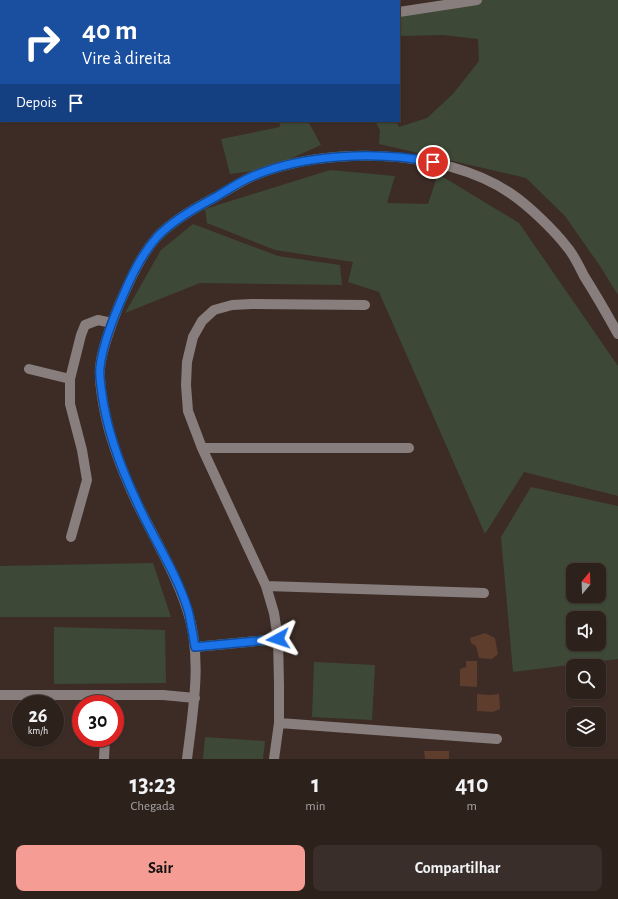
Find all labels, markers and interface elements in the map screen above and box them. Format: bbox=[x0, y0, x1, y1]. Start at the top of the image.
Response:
icon: right bbox=[16, 16, 68, 68]
text: 40 m bbox=[82, 17, 138, 45]
text: Vire à direita bbox=[82, 50, 171, 68]
icon: arrive bbox=[65, 92, 87, 114]
text: Depois bbox=[16, 95, 57, 110]
pin bbox=[416, 145, 450, 179]
icon: arrive bbox=[422, 151, 444, 173]
north arrow bbox=[566, 563, 606, 603]
map controls bbox=[566, 563, 606, 747]
button: sound bbox=[566, 611, 606, 651]
position arrow bbox=[257, 618, 299, 660]
button: search bbox=[566, 659, 606, 699]
speed limit sign: 30 bbox=[72, 695, 124, 747]
text: 26 bbox=[28, 706, 48, 726]
button: layers bbox=[566, 707, 606, 747]
text: km/h bbox=[28, 726, 48, 736]
text: 13:23 bbox=[130, 773, 176, 797]
text: 1 bbox=[311, 773, 320, 797]
text: 410 bbox=[455, 773, 488, 797]
text: Chegada bbox=[131, 800, 175, 813]
text: min bbox=[305, 800, 326, 813]
text: m bbox=[467, 800, 477, 813]
button: Sair bbox=[16, 845, 305, 891]
button: Compartilhar bbox=[313, 845, 602, 891]

